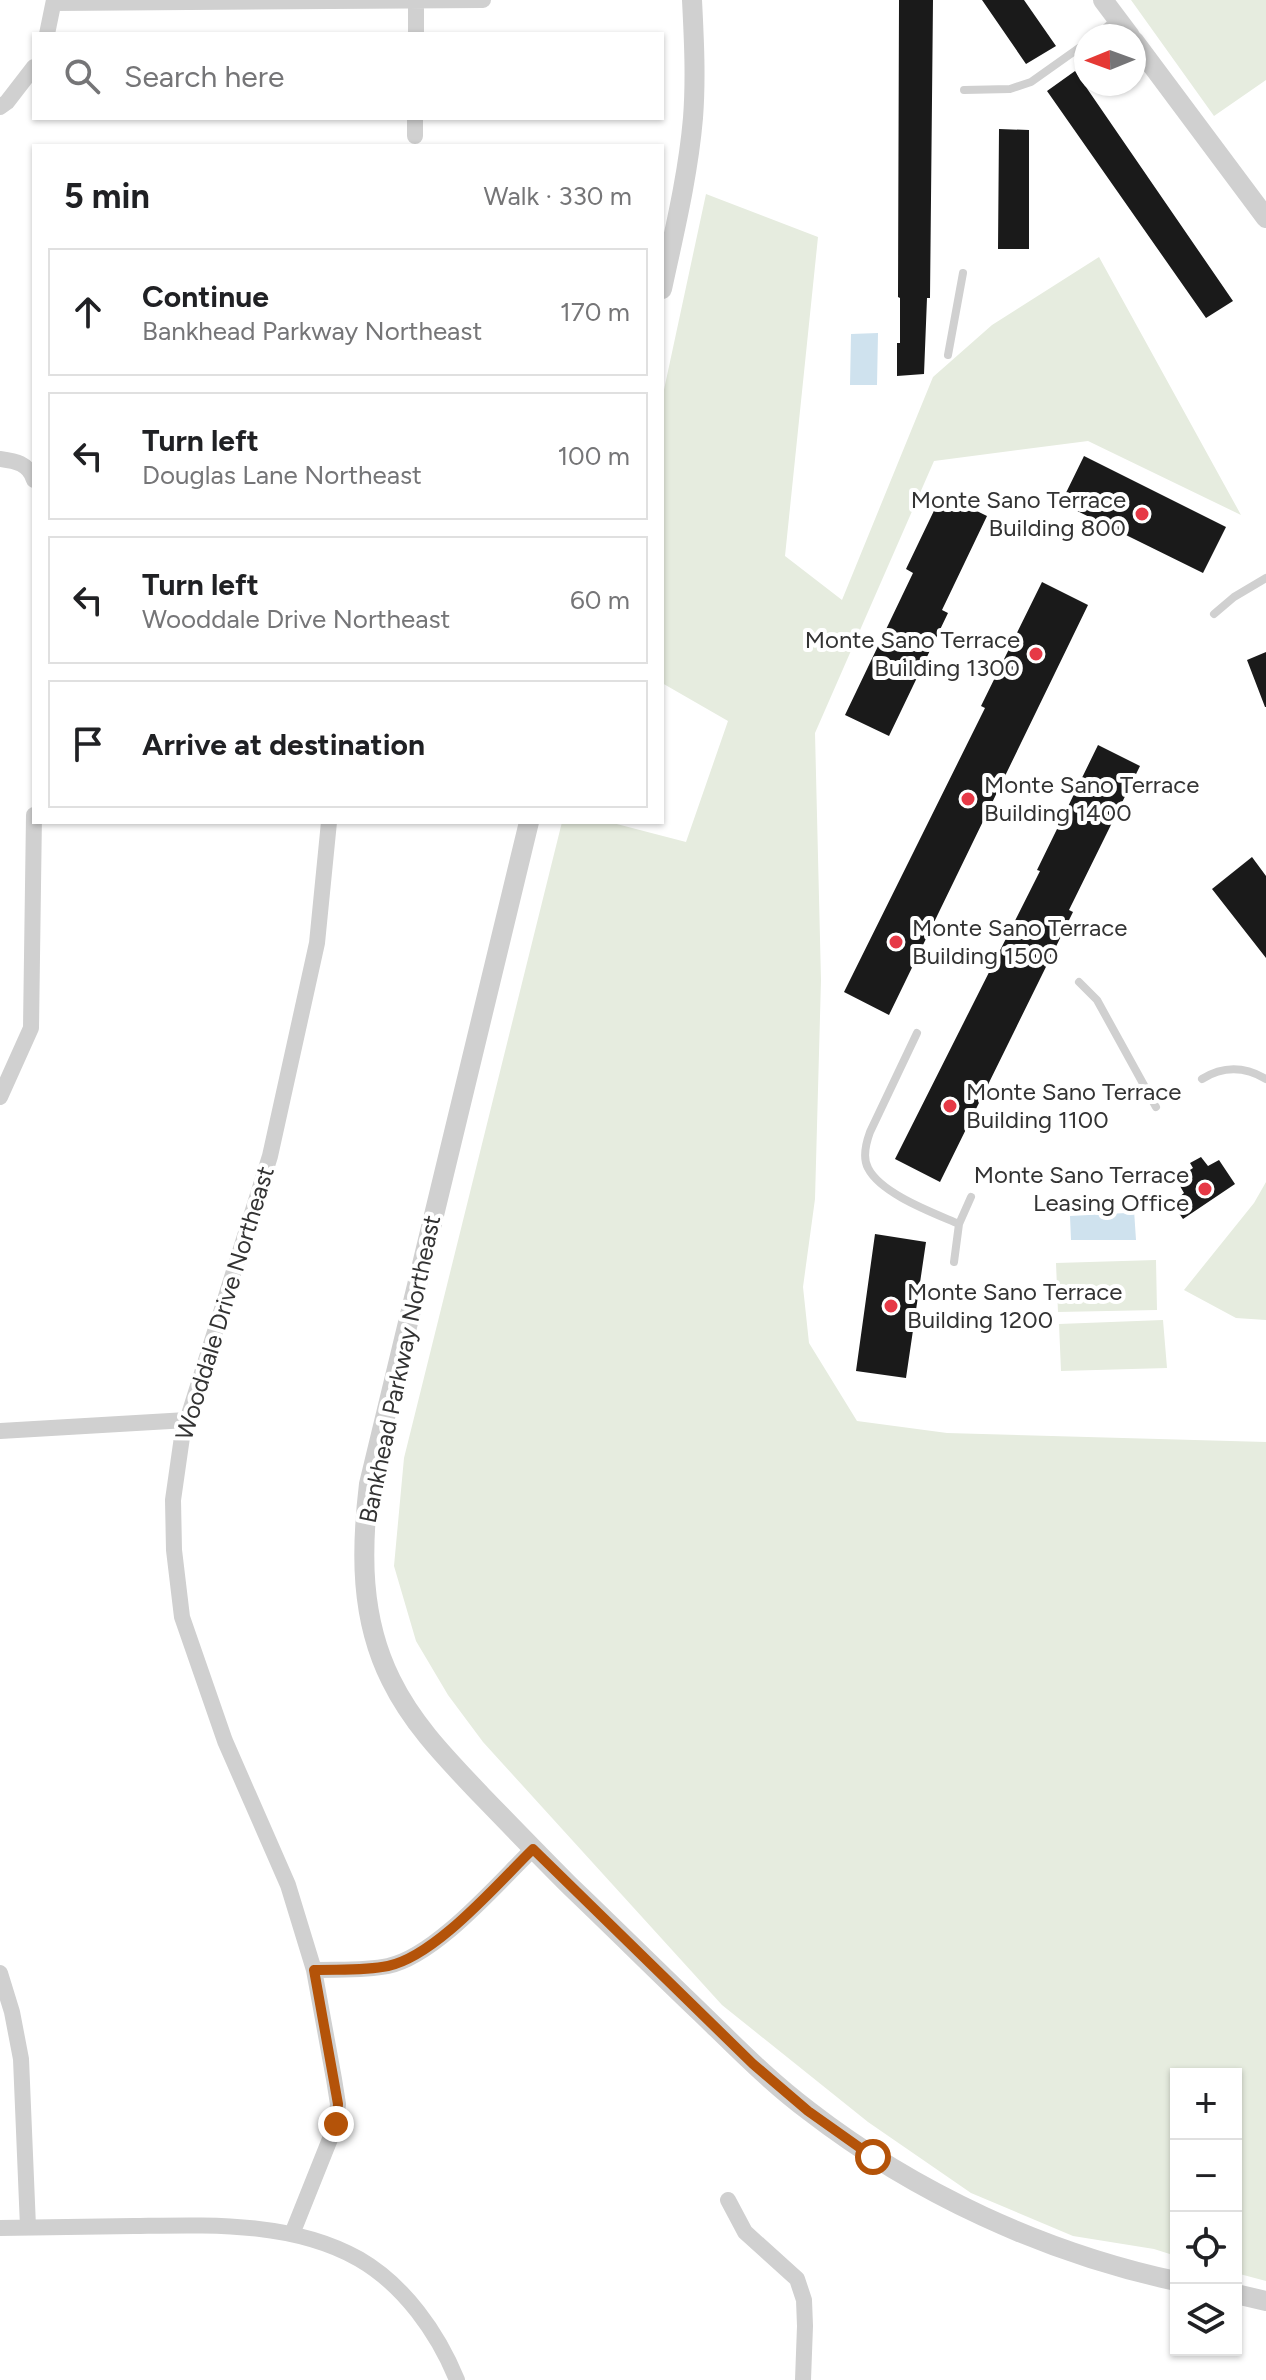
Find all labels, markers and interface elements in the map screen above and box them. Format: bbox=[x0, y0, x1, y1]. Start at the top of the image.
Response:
north arrow bbox=[1074, 24, 1146, 96]
search box bbox=[32, 32, 664, 120]
icon: search bbox=[60, 54, 104, 98]
text: Search here bbox=[124, 58, 284, 95]
text: 5 min bbox=[64, 176, 150, 217]
text: Walk · 330 m bbox=[484, 180, 632, 212]
text: Continue bbox=[142, 278, 269, 315]
icon: ahead bbox=[66, 290, 110, 334]
text: 170 m bbox=[560, 296, 630, 328]
text: Bankhead Parkway Northeast bbox=[142, 315, 482, 347]
text: Turn left bbox=[142, 422, 259, 459]
icon: left bbox=[66, 434, 110, 478]
text: 100 m bbox=[557, 440, 630, 472]
text: Douglas Lane Northeast bbox=[142, 459, 422, 491]
place label: Monte Sano Terrace Building 800 bbox=[911, 485, 1126, 542]
marker: Monte Sano Terrace Building 800 bbox=[1133, 505, 1151, 523]
text: Turn left bbox=[142, 566, 259, 603]
icon: left bbox=[66, 578, 110, 622]
text: 60 m bbox=[570, 584, 630, 616]
text: Wooddale Drive Northeast bbox=[142, 603, 450, 635]
place label: Monte Sano Terrace Building 1300 bbox=[805, 625, 1020, 682]
marker: Monte Sano Terrace Building 1300 bbox=[1027, 645, 1045, 663]
icon: arrive bbox=[66, 722, 110, 766]
text: Arrive at destination bbox=[142, 726, 425, 763]
place label: Monte Sano Terrace Building 1400 bbox=[984, 770, 1199, 827]
marker: Monte Sano Terrace Building 1400 bbox=[959, 790, 977, 808]
place label: Monte Sano Terrace Building 1500 bbox=[912, 913, 1127, 970]
marker: Monte Sano Terrace Building 1500 bbox=[887, 933, 905, 951]
place label: Monte Sano Terrace Building 1100 bbox=[966, 1077, 1181, 1134]
marker: Monte Sano Terrace Building 1100 bbox=[941, 1097, 959, 1115]
place label: Monte Sano Terrace Leasing Office bbox=[974, 1160, 1189, 1217]
street label: Wooddale Drive Northeast bbox=[169, 1162, 280, 1443]
marker: Monte Sano Terrace Leasing Office bbox=[1196, 1180, 1214, 1198]
street label: Bankhead Parkway Northeast bbox=[353, 1212, 446, 1526]
place label: Monte Sano Terrace Building 1200 bbox=[907, 1277, 1122, 1334]
marker: Monte Sano Terrace Building 1200 bbox=[882, 1297, 900, 1315]
map controls bbox=[1170, 2068, 1242, 2356]
button: + bbox=[1170, 2068, 1242, 2140]
route end bbox=[318, 2106, 354, 2142]
route start bbox=[855, 2139, 891, 2175]
button: − bbox=[1170, 2140, 1242, 2212]
button: locate bbox=[1170, 2212, 1242, 2284]
button: layers bbox=[1170, 2284, 1242, 2356]

